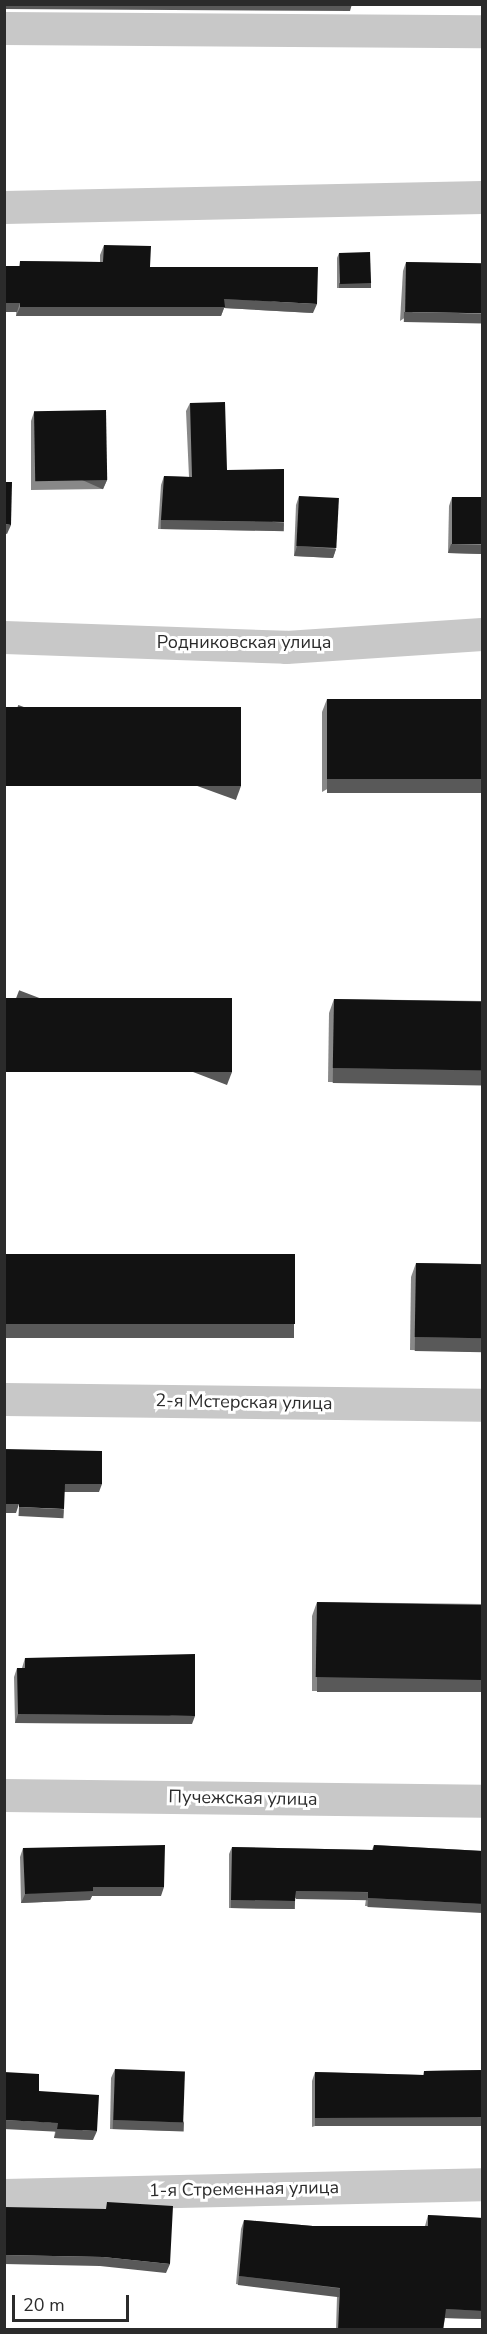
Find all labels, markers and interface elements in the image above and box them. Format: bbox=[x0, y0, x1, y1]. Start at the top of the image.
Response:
street label: Родниковская улица bbox=[157, 631, 331, 653]
street label: 2-я Мстерская улица bbox=[155, 1390, 333, 1414]
street label: Пучежская улица bbox=[168, 1786, 318, 1810]
street label: 1-я Стременная улица bbox=[149, 2177, 339, 2201]
scale bar bbox=[15, 2283, 132, 2321]
text: 20 m bbox=[23, 2293, 65, 2317]

